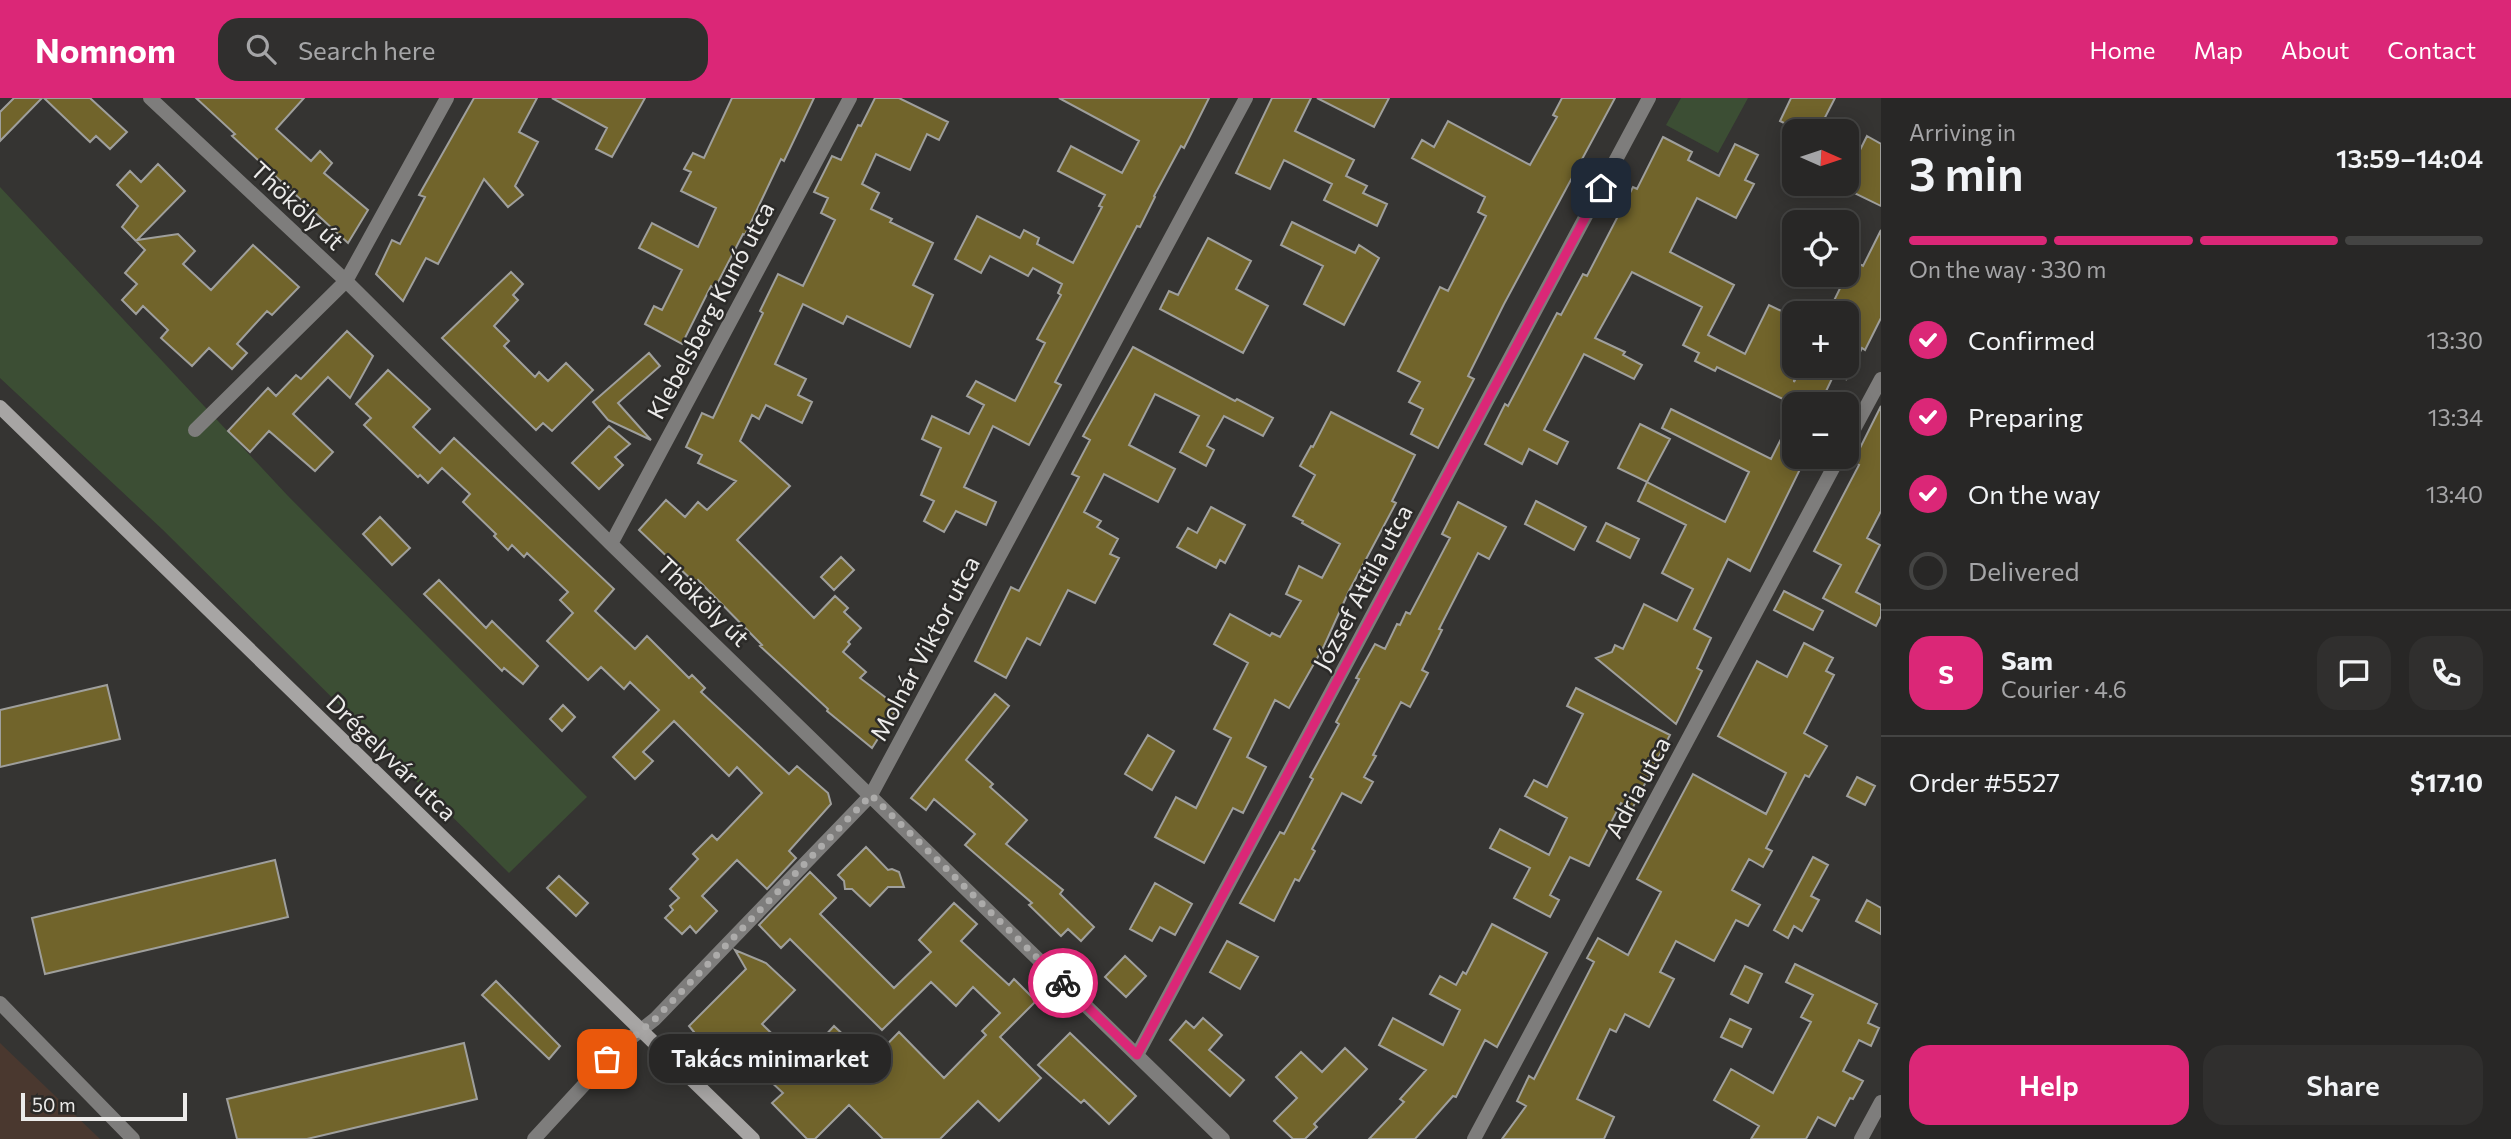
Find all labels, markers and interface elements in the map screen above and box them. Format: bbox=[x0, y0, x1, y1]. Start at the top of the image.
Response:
search box bbox=[218, 18, 708, 81]
text: Nomnom bbox=[35, 29, 176, 70]
icon: search bbox=[242, 30, 280, 68]
text: Search here bbox=[298, 34, 435, 65]
text: Home bbox=[2090, 35, 2156, 64]
text: Map bbox=[2194, 35, 2243, 64]
text: About bbox=[2281, 35, 2349, 64]
text: Contact bbox=[2387, 35, 2476, 64]
text: Arriving in bbox=[1909, 118, 2016, 146]
north arrow bbox=[1782, 119, 1858, 196]
map controls bbox=[1782, 119, 1859, 469]
text: 13:59–14:04 bbox=[2336, 142, 2483, 173]
text: 3 min bbox=[1909, 144, 2024, 200]
street label: Thököly út bbox=[245, 155, 351, 255]
pin bbox=[1571, 158, 1631, 218]
icon: home bbox=[1582, 169, 1620, 207]
street label: Klebelsberg Kunó utca bbox=[640, 196, 780, 424]
button: locate bbox=[1782, 210, 1859, 287]
text: On the way · 330 m bbox=[1909, 255, 2106, 283]
button: + bbox=[1782, 301, 1859, 378]
icon: check bbox=[1909, 321, 1947, 359]
text: Confirmed bbox=[1968, 324, 2095, 355]
text: 13:30 bbox=[2426, 326, 2483, 354]
button: − bbox=[1782, 392, 1859, 469]
icon: check bbox=[1909, 398, 1947, 436]
text: Preparing bbox=[1968, 401, 2083, 432]
text: 13:34 bbox=[2428, 403, 2483, 431]
icon: check bbox=[1909, 475, 1947, 513]
text: On the way bbox=[1968, 478, 2101, 509]
text: 13:40 bbox=[2426, 480, 2483, 508]
street label: József Attila utca bbox=[1306, 499, 1418, 675]
street label: Thököly út bbox=[652, 550, 756, 652]
street label: Molnár Viktor utca bbox=[863, 551, 985, 745]
text: Delivered bbox=[1968, 555, 2079, 586]
button: chat bbox=[2317, 636, 2391, 710]
button: phone bbox=[2409, 636, 2483, 710]
text: Sam bbox=[2001, 644, 2053, 675]
text: S bbox=[1938, 658, 1954, 689]
text: Courier · 4.6 bbox=[2001, 675, 2127, 703]
street label: Drégelyvár utca bbox=[321, 688, 463, 826]
street label: Adria utca bbox=[1598, 732, 1676, 842]
text: Order #5527 bbox=[1909, 766, 2060, 797]
text: $17.10 bbox=[2410, 766, 2483, 797]
courier bbox=[1028, 948, 1098, 1018]
icon: bike bbox=[1044, 964, 1082, 1002]
pin bbox=[577, 1029, 637, 1089]
callout: Takács minimarket bbox=[649, 1034, 890, 1084]
icon: bag bbox=[588, 1040, 626, 1078]
text: Takács minimarket bbox=[671, 1044, 869, 1072]
button: Help bbox=[1909, 1045, 2189, 1125]
button: Share bbox=[2203, 1045, 2483, 1125]
scale bar bbox=[21, 1090, 187, 1122]
text: 50 m bbox=[32, 1093, 76, 1116]

